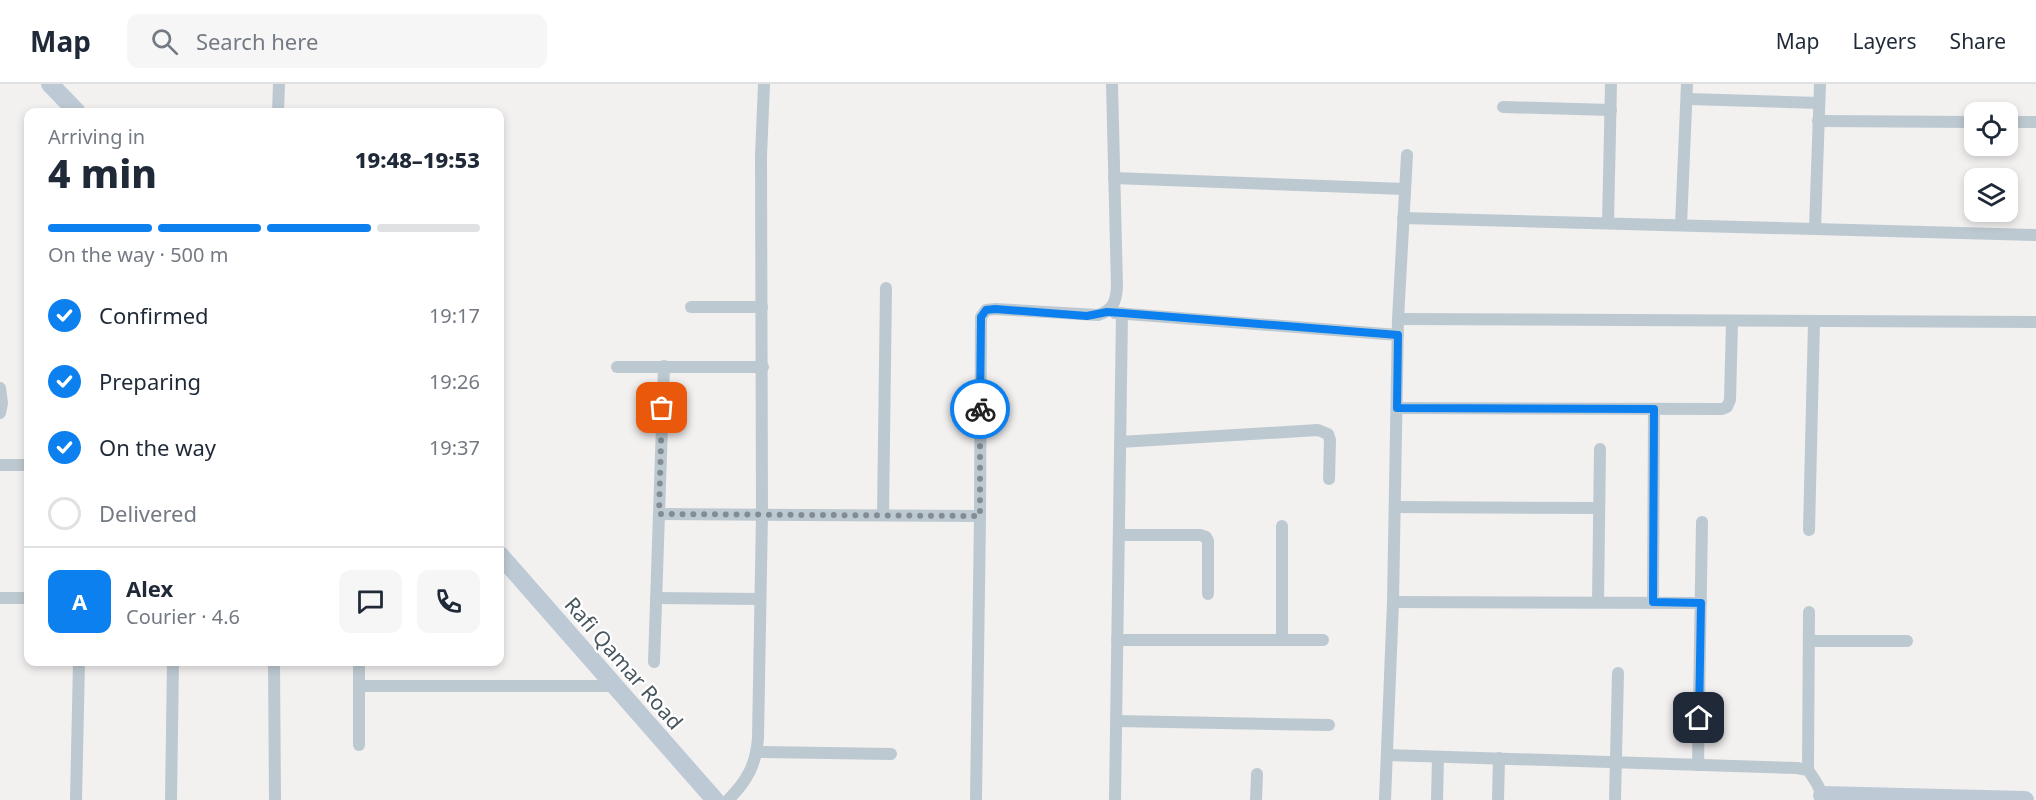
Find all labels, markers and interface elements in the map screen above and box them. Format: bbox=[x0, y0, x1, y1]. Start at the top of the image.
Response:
search box bbox=[127, 14, 547, 68]
text: Map bbox=[30, 22, 91, 60]
icon: search bbox=[148, 25, 181, 58]
text: Search here bbox=[196, 26, 318, 56]
text: Map bbox=[1776, 27, 1820, 55]
text: Layers bbox=[1853, 27, 1917, 55]
text: Share bbox=[1950, 27, 2006, 55]
map controls bbox=[1964, 102, 2018, 222]
button: locate bbox=[1964, 102, 2018, 156]
text: Arriving in bbox=[48, 123, 145, 150]
text: 19:48–19:53 bbox=[355, 144, 480, 174]
text: 4 min bbox=[48, 146, 157, 199]
button: layers bbox=[1964, 168, 2018, 222]
text: On the way · 500 m bbox=[48, 241, 228, 268]
icon: check bbox=[48, 299, 81, 332]
text: Confirmed bbox=[99, 300, 209, 330]
text: 19:17 bbox=[429, 302, 480, 329]
icon: check bbox=[48, 365, 81, 398]
text: Preparing bbox=[99, 366, 201, 396]
text: 19:26 bbox=[429, 368, 480, 395]
courier bbox=[950, 379, 1010, 439]
pin bbox=[636, 382, 687, 433]
icon: bag bbox=[645, 391, 678, 424]
icon: bike bbox=[964, 393, 997, 426]
icon: check bbox=[48, 431, 81, 464]
text: On the way bbox=[99, 432, 216, 462]
text: 19:37 bbox=[429, 434, 480, 461]
text: Delivered bbox=[99, 498, 197, 528]
button: chat bbox=[339, 570, 402, 633]
button: phone bbox=[417, 570, 480, 633]
text: Alex bbox=[126, 573, 173, 603]
text: A bbox=[72, 586, 87, 616]
street label: Rafi Qamar Road bbox=[559, 591, 689, 735]
text: Courier · 4.6 bbox=[126, 603, 240, 630]
pin bbox=[1673, 692, 1724, 743]
icon: home bbox=[1682, 701, 1715, 734]

